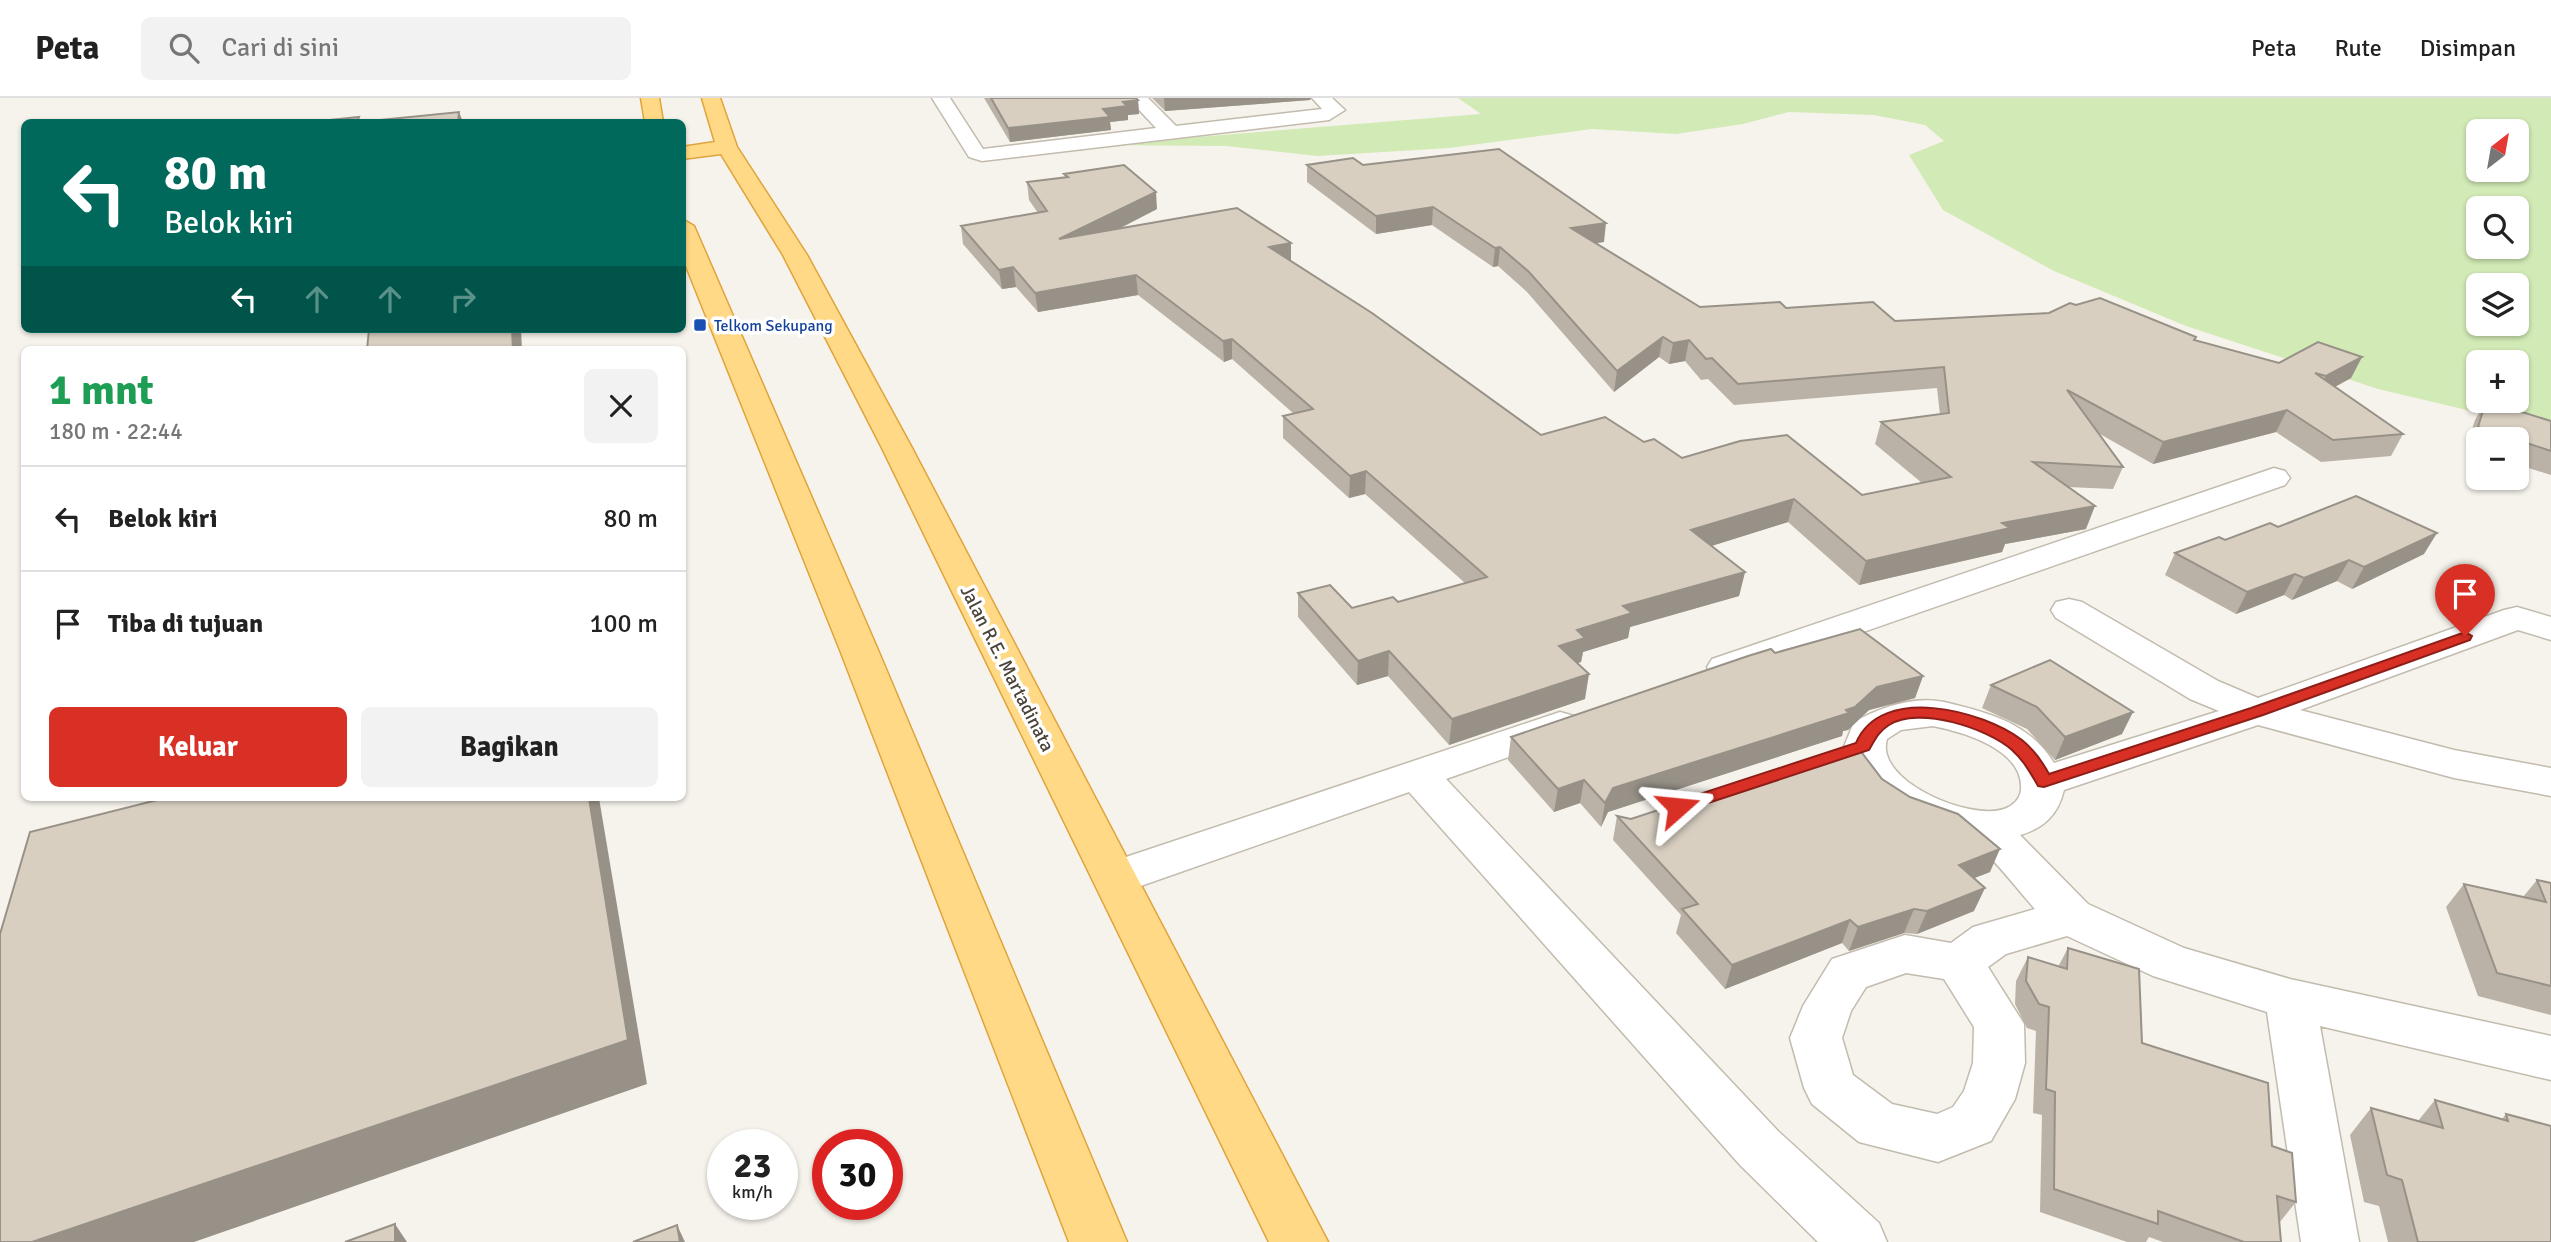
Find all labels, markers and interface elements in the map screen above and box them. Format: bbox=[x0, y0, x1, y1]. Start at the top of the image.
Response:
search box bbox=[141, 17, 631, 80]
text: Peta bbox=[35, 28, 99, 69]
icon: search bbox=[165, 29, 203, 67]
text: Cari di sini bbox=[221, 32, 339, 64]
text: Peta bbox=[2251, 33, 2297, 63]
text: Rute bbox=[2335, 33, 2382, 63]
text: Disimpan bbox=[2420, 33, 2516, 63]
north arrow bbox=[2466, 119, 2529, 182]
map controls bbox=[2466, 119, 2529, 490]
text: 80 m bbox=[164, 143, 267, 203]
icon: left bbox=[49, 147, 140, 238]
button: search bbox=[2466, 196, 2529, 259]
text: Belok kiri bbox=[164, 203, 294, 242]
button: layers bbox=[2466, 273, 2529, 336]
icon: left bbox=[225, 280, 263, 318]
icon: ahead bbox=[298, 280, 336, 318]
icon: ahead bbox=[371, 280, 409, 318]
icon: right bbox=[444, 280, 482, 318]
place label: Telkom Sekupang bbox=[714, 316, 833, 336]
marker: Telkom Sekupang bbox=[692, 317, 708, 333]
button: + bbox=[2466, 350, 2529, 413]
text: 1 mnt bbox=[49, 365, 154, 416]
button: close bbox=[584, 369, 658, 443]
text: 180 m · 22:44 bbox=[49, 417, 183, 446]
button: − bbox=[2466, 427, 2529, 490]
icon: left bbox=[49, 500, 87, 538]
text: Belok kiri bbox=[108, 503, 217, 535]
text: 80 m bbox=[603, 503, 658, 535]
pin bbox=[2435, 564, 2495, 636]
icon: arrive bbox=[2446, 575, 2484, 613]
street label: Jalan R.E. Martadinata bbox=[955, 581, 1059, 756]
icon: arrive bbox=[49, 605, 87, 643]
text: Tiba di tujuan bbox=[108, 608, 263, 640]
text: 100 m bbox=[589, 608, 658, 640]
button: Keluar bbox=[49, 707, 347, 787]
button: Bagikan bbox=[361, 707, 658, 787]
position arrow bbox=[1641, 770, 1715, 844]
speed limit sign: 30 bbox=[812, 1129, 903, 1220]
text: 23 bbox=[734, 1144, 771, 1187]
text: km/h bbox=[732, 1181, 773, 1203]

